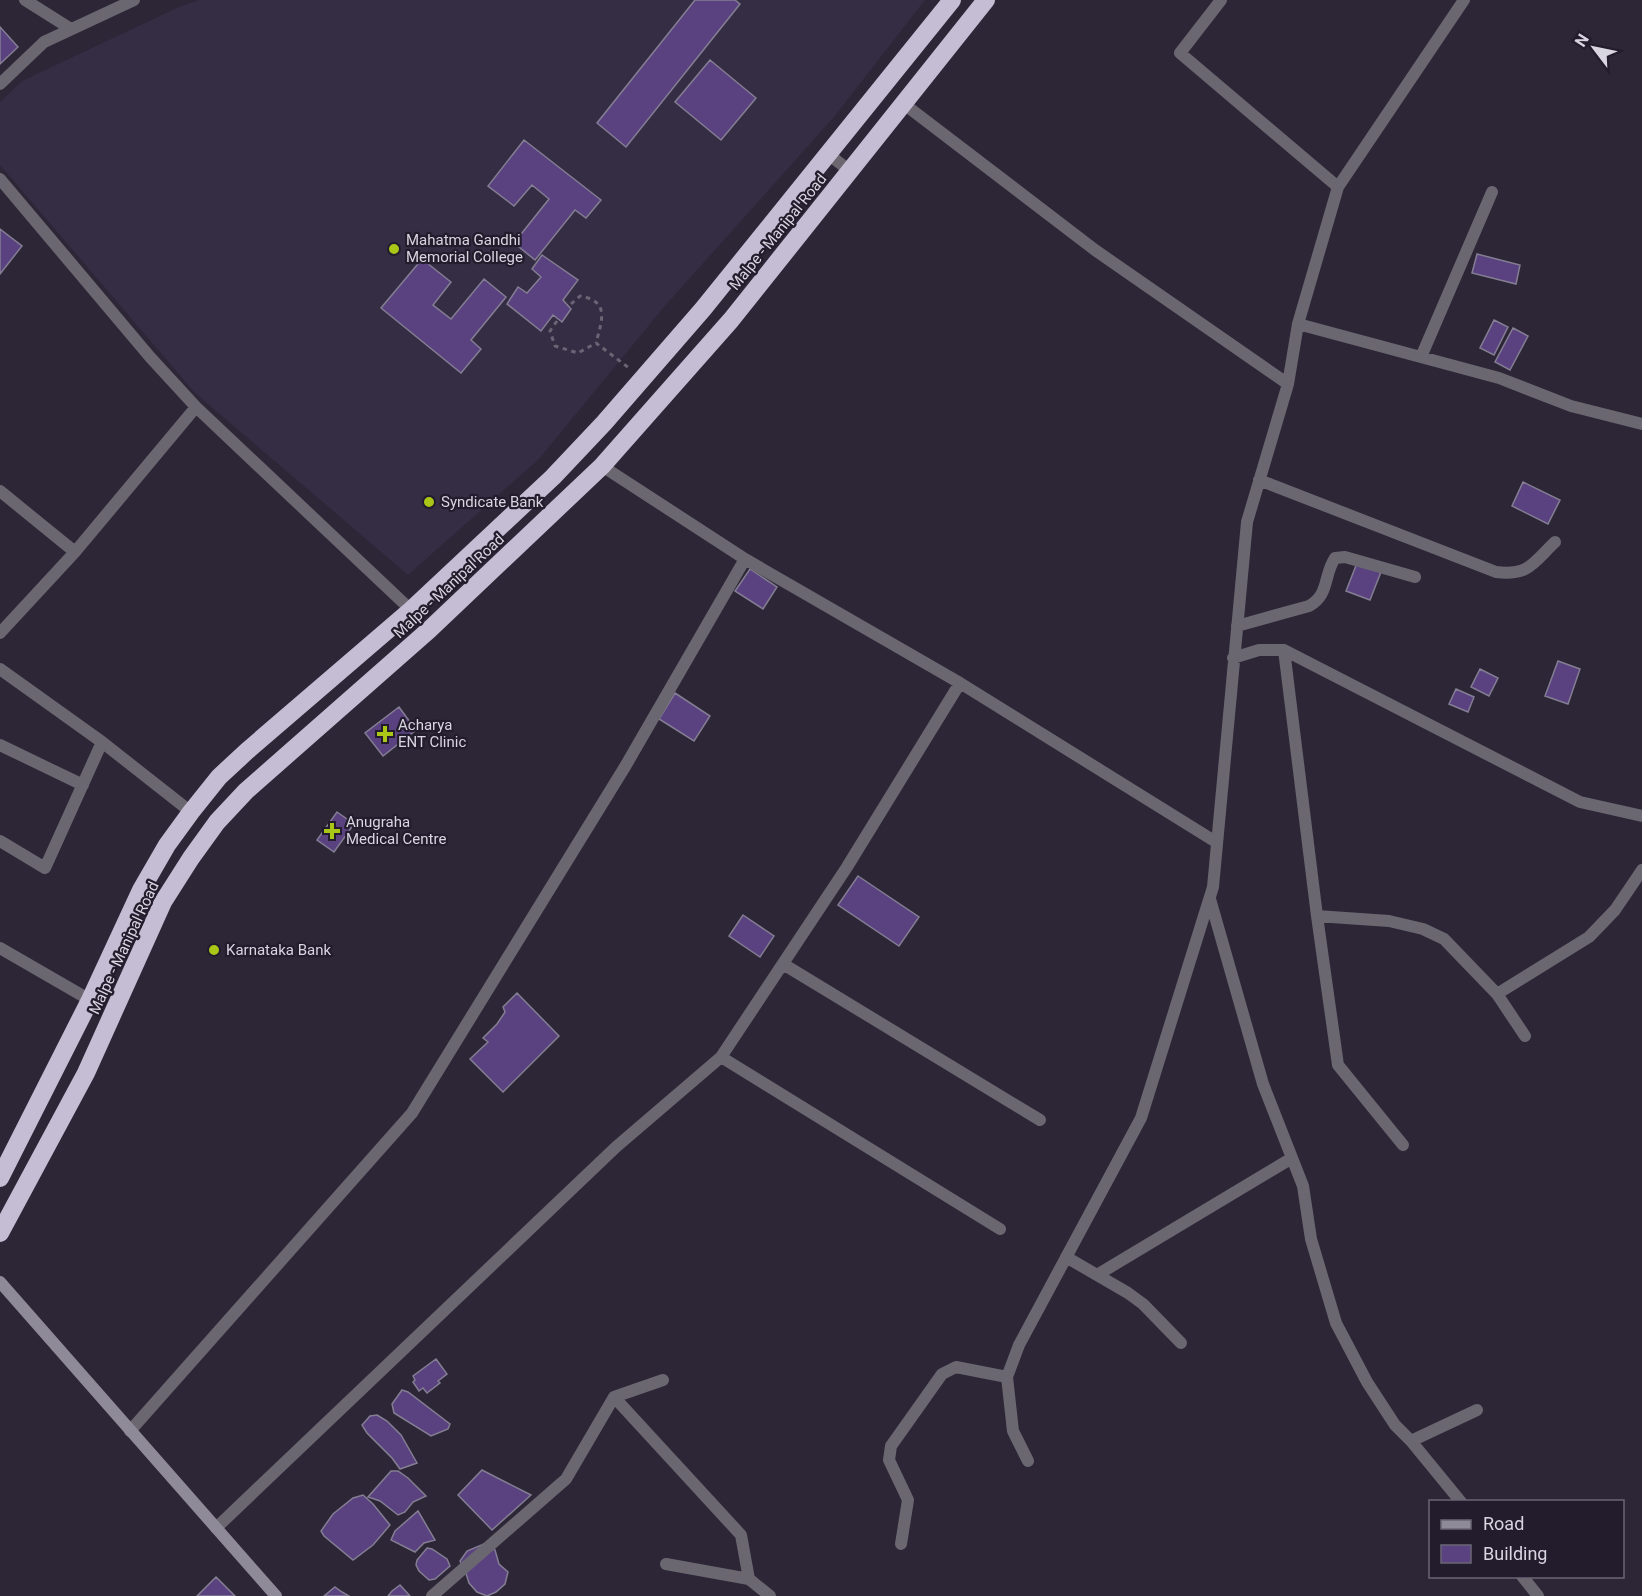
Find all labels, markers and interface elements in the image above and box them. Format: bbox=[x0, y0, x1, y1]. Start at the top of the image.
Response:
north arrow bbox=[1564, 18, 1624, 78]
text: N bbox=[1571, 30, 1593, 50]
street label: Malpe - Manipal Road bbox=[726, 170, 830, 294]
place label: Mahatma Gandhi Memorial College bbox=[406, 231, 523, 266]
marker: Mahatma Gandhi Memorial College bbox=[387, 242, 401, 256]
place label: Syndicate Bank bbox=[441, 493, 544, 511]
marker: Syndicate Bank bbox=[422, 495, 436, 509]
street label: Malpe - Manipal Road bbox=[390, 530, 508, 642]
place label: Acharya ENT Clinic bbox=[398, 716, 466, 751]
marker: Acharya ENT Clinic bbox=[376, 725, 394, 743]
place label: Anugraha Medical Centre bbox=[346, 813, 446, 848]
marker: Anugraha Medical Centre bbox=[323, 822, 341, 840]
street label: Malpe - Manipal Road bbox=[85, 879, 163, 1017]
place label: Karnataka Bank bbox=[226, 941, 331, 959]
marker: Karnataka Bank bbox=[207, 943, 221, 957]
legend bbox=[1429, 1500, 1624, 1578]
text: Road bbox=[1483, 1513, 1524, 1534]
text: Building bbox=[1483, 1543, 1547, 1564]

